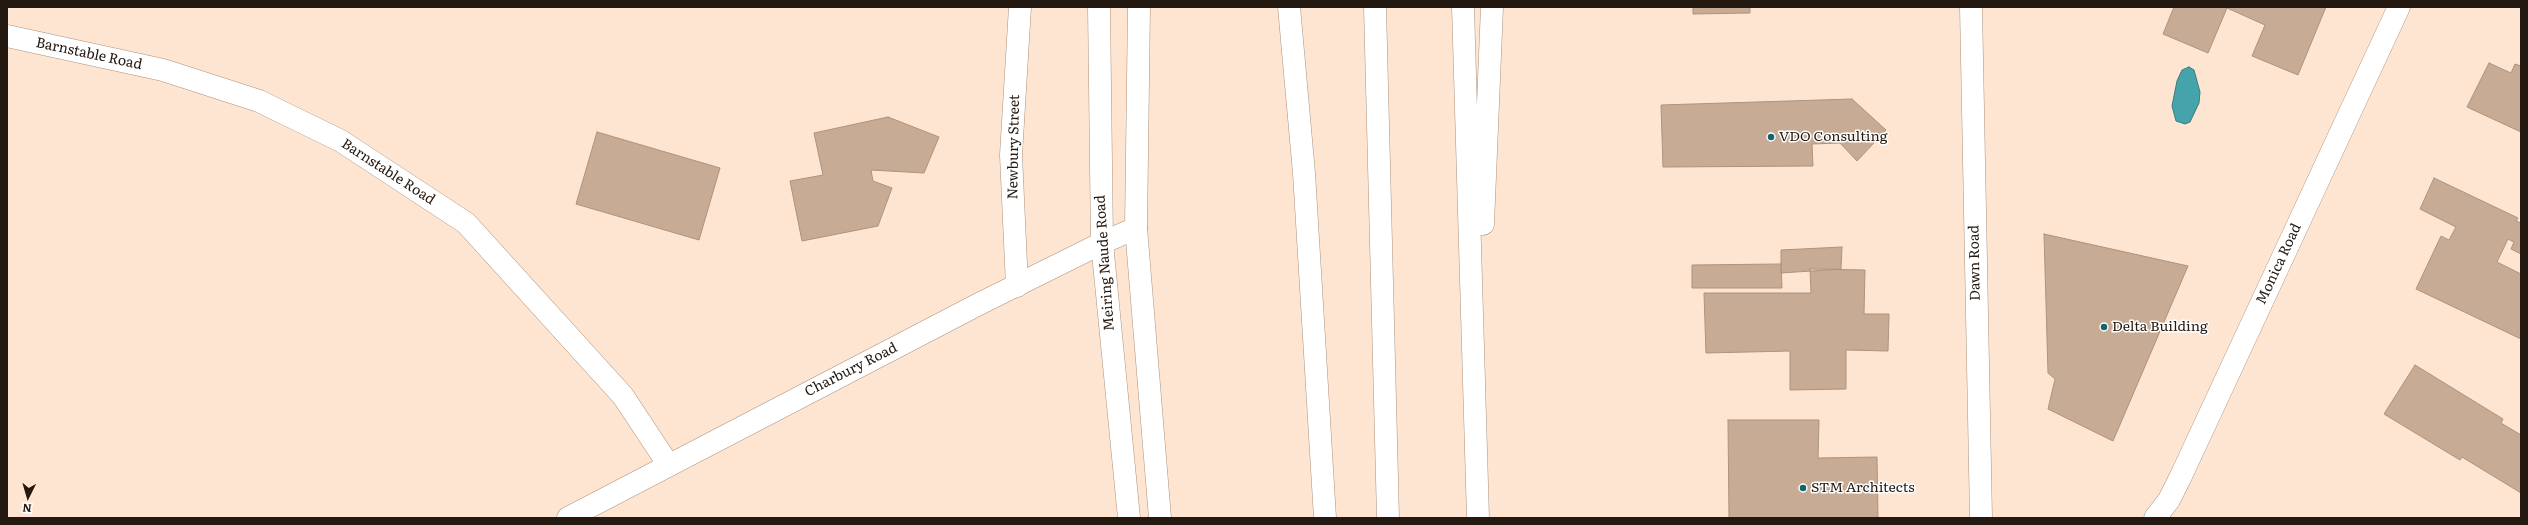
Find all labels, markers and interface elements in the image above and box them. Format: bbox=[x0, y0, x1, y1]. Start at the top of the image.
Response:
street label: Barnstable Road bbox=[34, 35, 144, 73]
street label: Newbury Street bbox=[1005, 94, 1023, 200]
place label: VDO Consulting bbox=[1779, 129, 1888, 145]
marker: VDO Consulting bbox=[1766, 132, 1776, 142]
street label: Barnstable Road bbox=[338, 136, 438, 208]
street label: Meiring Naude Road bbox=[1092, 194, 1118, 332]
street label: Monica Road bbox=[2253, 221, 2305, 307]
street label: Dawn Road bbox=[1966, 225, 1984, 301]
place label: Delta Building bbox=[2112, 319, 2208, 335]
marker: Delta Building bbox=[2099, 322, 2109, 332]
street label: Charbury Road bbox=[802, 339, 900, 401]
north arrow bbox=[8, 477, 48, 517]
place label: STM Architects bbox=[1811, 480, 1914, 496]
marker: STM Architects bbox=[1798, 483, 1808, 493]
text: N bbox=[22, 501, 32, 517]

